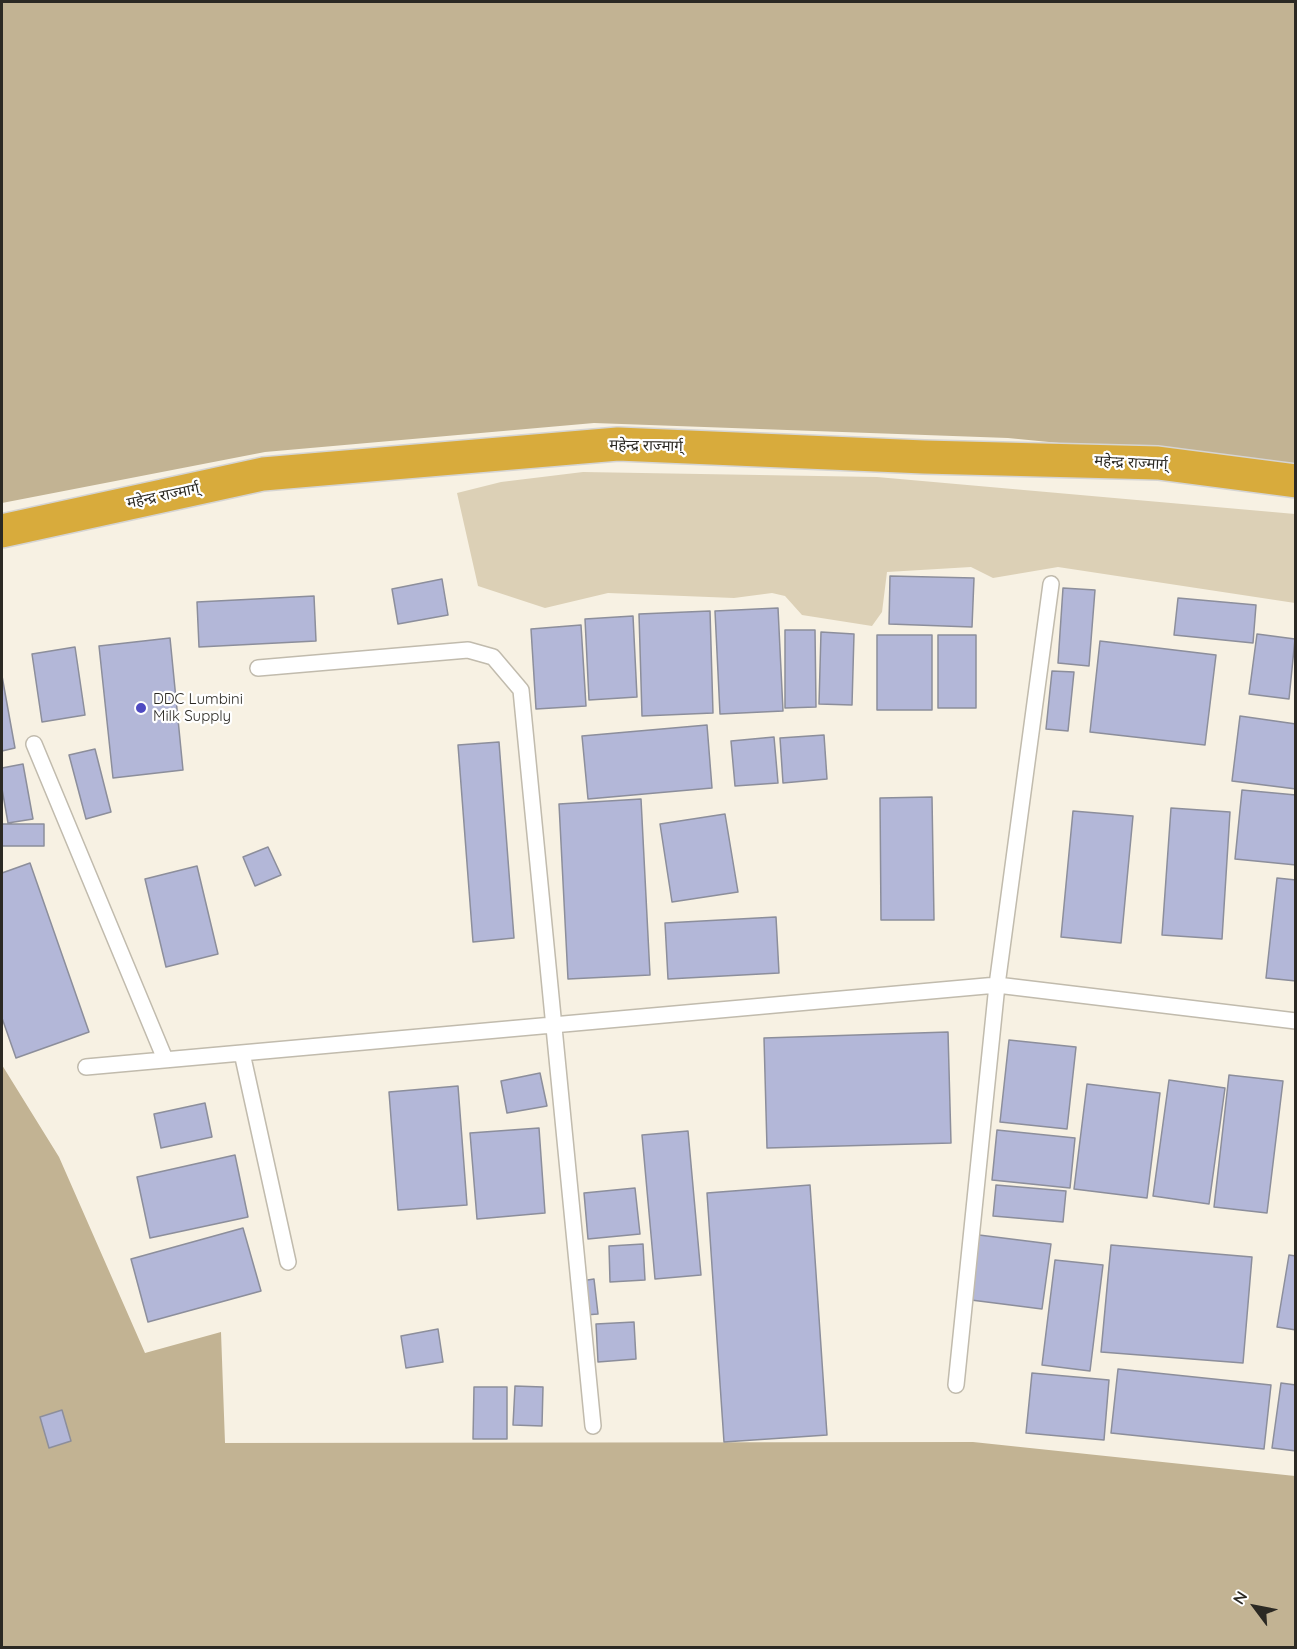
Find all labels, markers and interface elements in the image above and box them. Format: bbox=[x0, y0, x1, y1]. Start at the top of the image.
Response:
street label: महेन्द्र राज्मार्ग् bbox=[609, 436, 683, 456]
street label: महेन्द्र राज्मार्ग् bbox=[1094, 452, 1168, 474]
street label: महेन्द्र राज्मार्ग् bbox=[125, 480, 201, 512]
place label: DDC Lumbini Milk Supply bbox=[153, 690, 243, 725]
marker: DDC Lumbini Milk Supply bbox=[134, 701, 148, 715]
north arrow bbox=[1225, 1577, 1285, 1637]
text: N bbox=[1228, 1587, 1251, 1608]

